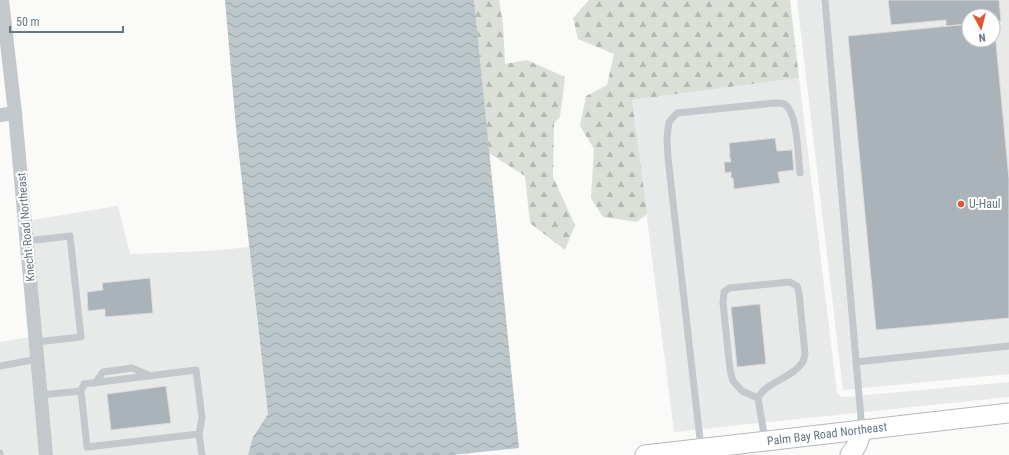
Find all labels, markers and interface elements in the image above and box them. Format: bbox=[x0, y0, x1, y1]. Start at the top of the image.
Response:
scale bar bbox=[10, 8, 123, 34]
north arrow bbox=[961, 8, 1001, 48]
text: 50 m bbox=[16, 15, 40, 29]
text: N bbox=[978, 31, 986, 44]
street label: Knecht Road Northeast bbox=[14, 171, 38, 282]
place label: U-Haul bbox=[969, 197, 1000, 211]
marker: U-Haul bbox=[956, 199, 966, 209]
street label: Palm Bay Road Northeast bbox=[766, 420, 888, 448]

